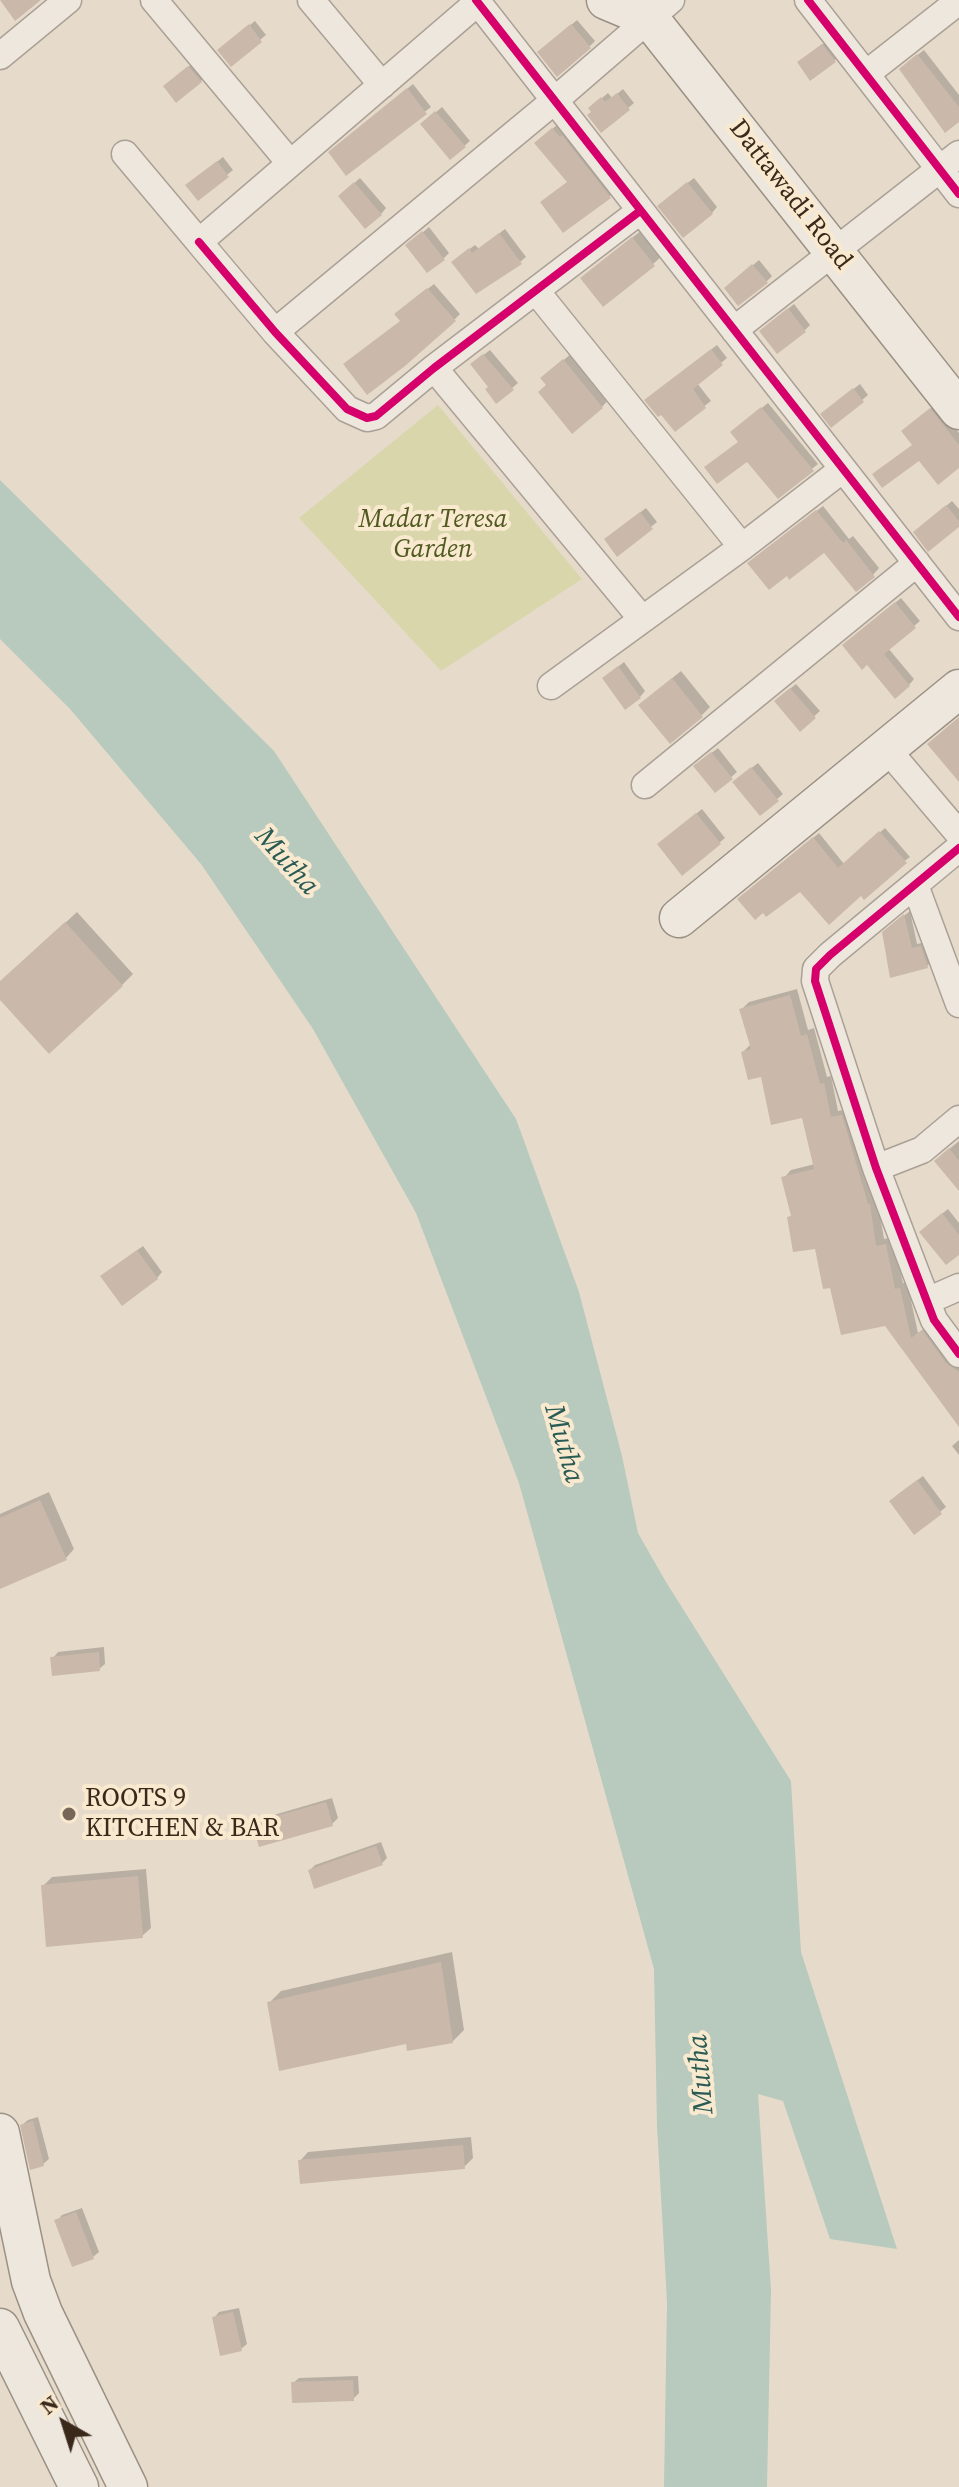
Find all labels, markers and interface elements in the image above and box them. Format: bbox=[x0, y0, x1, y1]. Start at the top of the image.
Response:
street label: Dattawadi Road bbox=[722, 114, 858, 276]
park label: Madar Teresa Garden bbox=[359, 504, 507, 566]
water label: Mutha bbox=[247, 821, 325, 903]
water label: Mutha bbox=[536, 1401, 590, 1487]
place label: ROOTS 9 KITCHEN & BAR bbox=[85, 1783, 279, 1844]
marker: ROOTS 9 KITCHEN & BAR bbox=[60, 1805, 78, 1823]
water label: Mutha bbox=[682, 2033, 722, 2115]
north arrow bbox=[24, 2383, 104, 2463]
text: N bbox=[33, 2388, 65, 2421]

